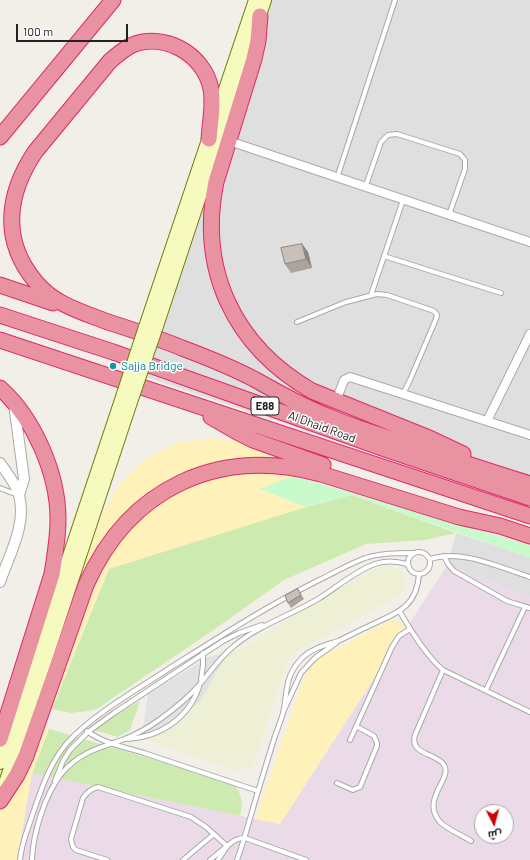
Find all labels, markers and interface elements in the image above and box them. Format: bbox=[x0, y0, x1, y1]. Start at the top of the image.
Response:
scale bar bbox=[18, 16, 130, 42]
text: 100 m bbox=[23, 24, 53, 38]
place label: Sajja Bridge bbox=[121, 359, 183, 373]
marker: Sajja Bridge bbox=[108, 361, 118, 371]
road number: E88 bbox=[251, 397, 279, 415]
street label: Al Dhaid Road bbox=[286, 408, 358, 446]
north arrow bbox=[474, 804, 514, 844]
text: ش bbox=[487, 828, 503, 843]

